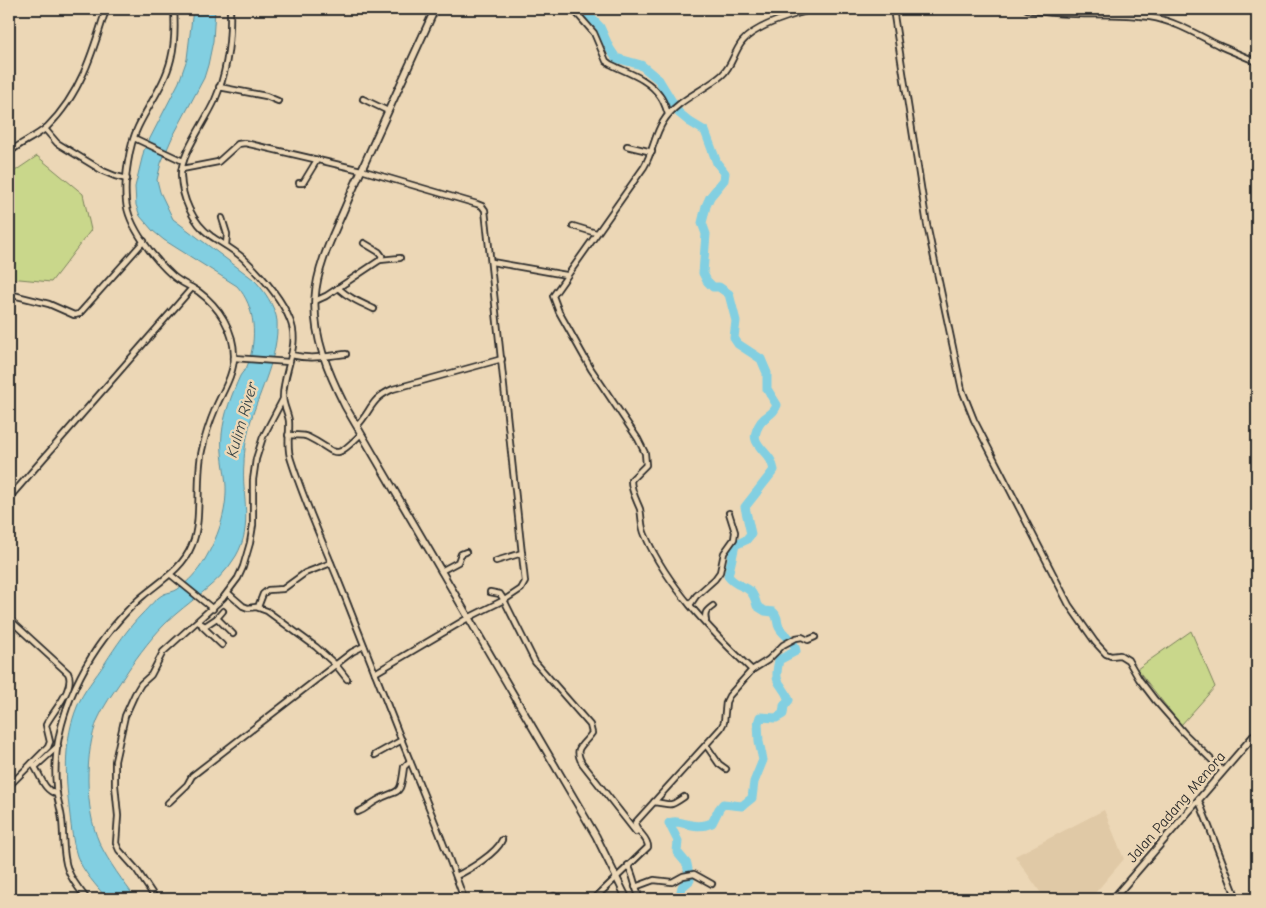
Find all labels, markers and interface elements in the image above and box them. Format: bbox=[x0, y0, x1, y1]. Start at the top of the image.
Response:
water label: Kulim River bbox=[223, 380, 261, 460]
street label: Jalan Padang Menora bbox=[1123, 748, 1229, 866]

